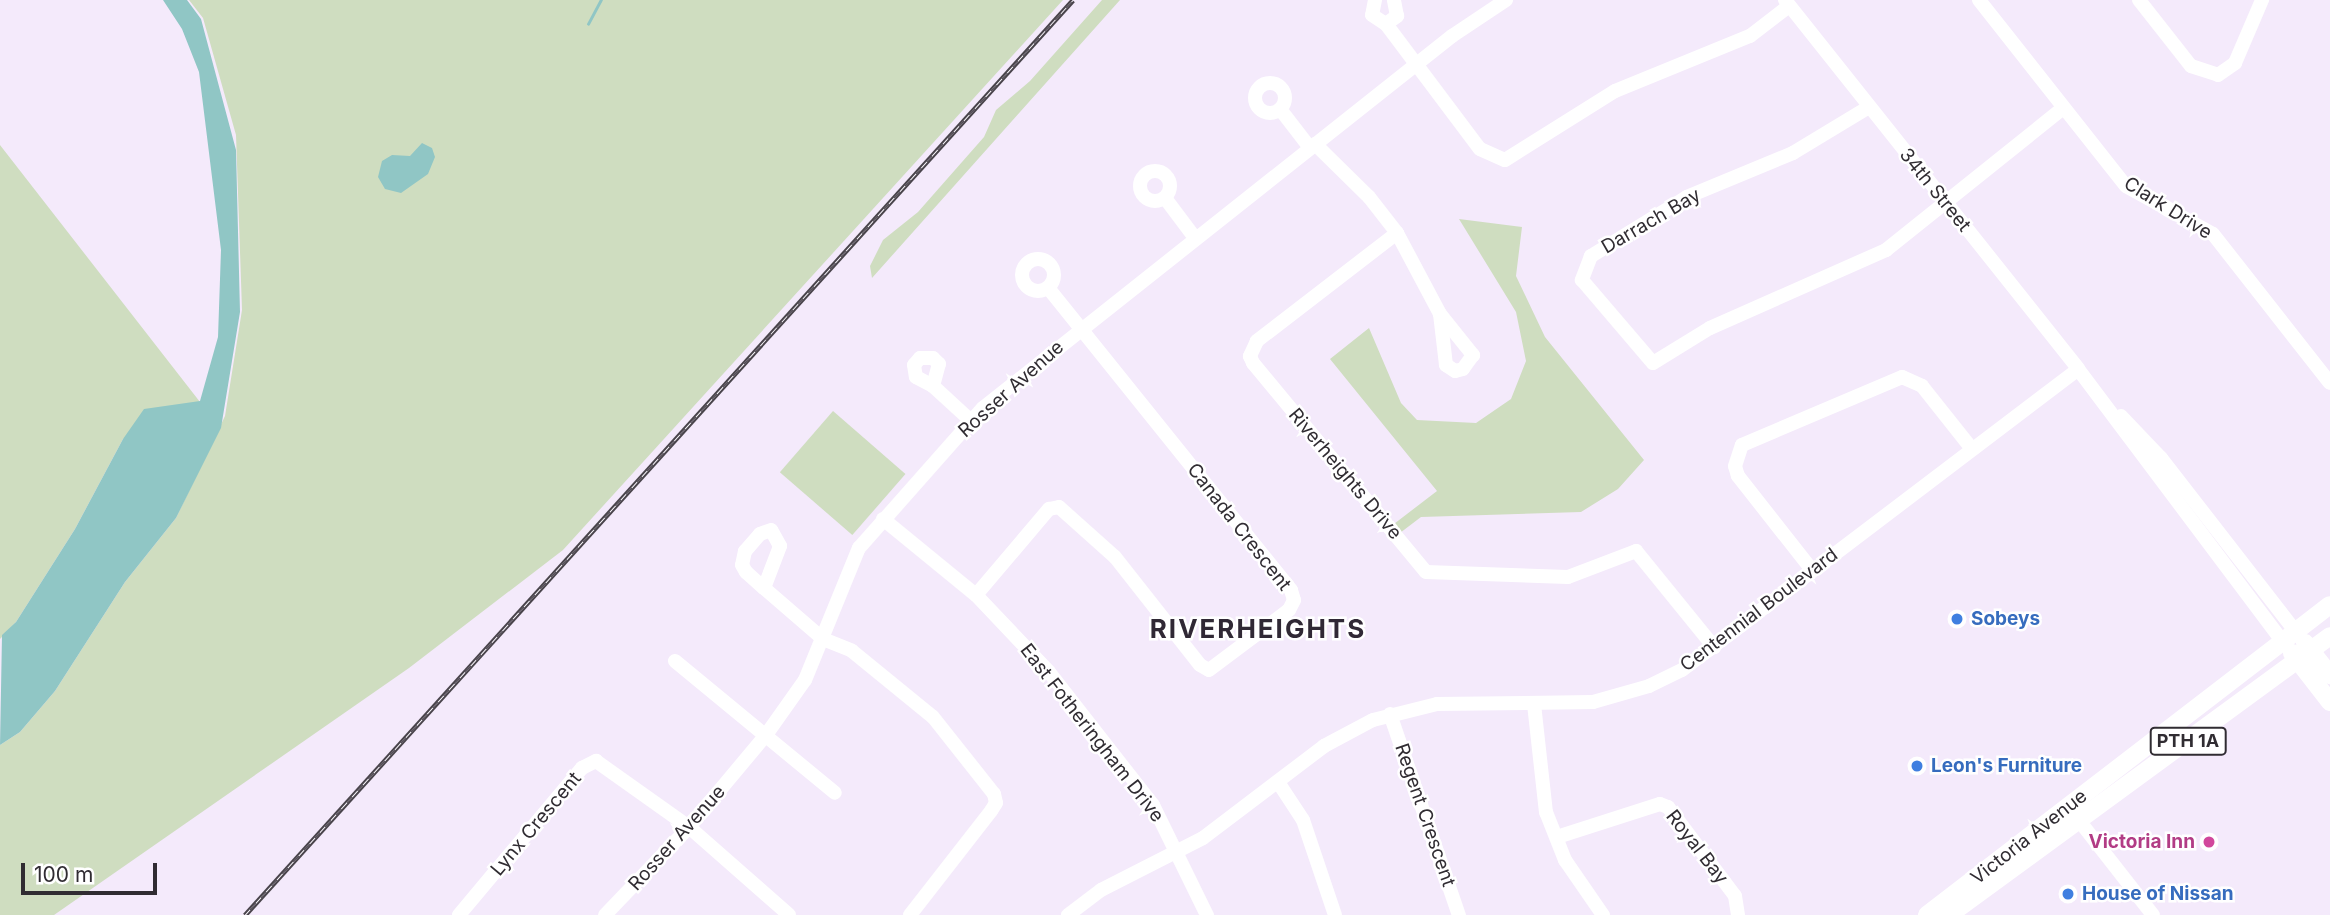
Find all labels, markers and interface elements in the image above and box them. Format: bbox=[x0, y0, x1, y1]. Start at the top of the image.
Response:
street label: 34th Street bbox=[1895, 144, 1975, 236]
street label: Clark Drive bbox=[2120, 172, 2216, 244]
street label: Darrach Bay bbox=[1597, 183, 1705, 259]
street label: Rosser Avenue bbox=[954, 336, 1068, 442]
street label: Riverheights Drive bbox=[1284, 404, 1406, 544]
street label: Canada Crescent bbox=[1182, 459, 1296, 595]
street label: Centennial Boulevard bbox=[1676, 543, 1842, 677]
place label: Sobeys bbox=[1971, 608, 2040, 630]
marker: Sobeys bbox=[1949, 611, 1965, 627]
district label: RIVERHEIGHTS bbox=[1151, 613, 1365, 645]
street label: East Fotheringham Drive bbox=[1015, 639, 1169, 827]
road number: PTH 1A bbox=[2150, 726, 2226, 756]
street label: Regent Crescent bbox=[1390, 740, 1460, 890]
place label: Leon's Furniture bbox=[1931, 755, 2082, 777]
marker: Leon's Furniture bbox=[1909, 758, 1925, 774]
street label: Lynx Crescent bbox=[486, 768, 586, 880]
street label: Rosser Avenue bbox=[624, 781, 730, 895]
street label: Victoria Avenue bbox=[1967, 785, 2091, 889]
street label: Royal Bay bbox=[1661, 805, 1733, 889]
place label: Victoria Inn bbox=[2089, 831, 2195, 853]
marker: Victoria Inn bbox=[2201, 834, 2217, 850]
scale bar bbox=[24, 848, 161, 892]
text: 100 m bbox=[34, 862, 93, 887]
place label: House of Nissan bbox=[2082, 883, 2234, 905]
marker: House of Nissan bbox=[2060, 886, 2076, 902]

